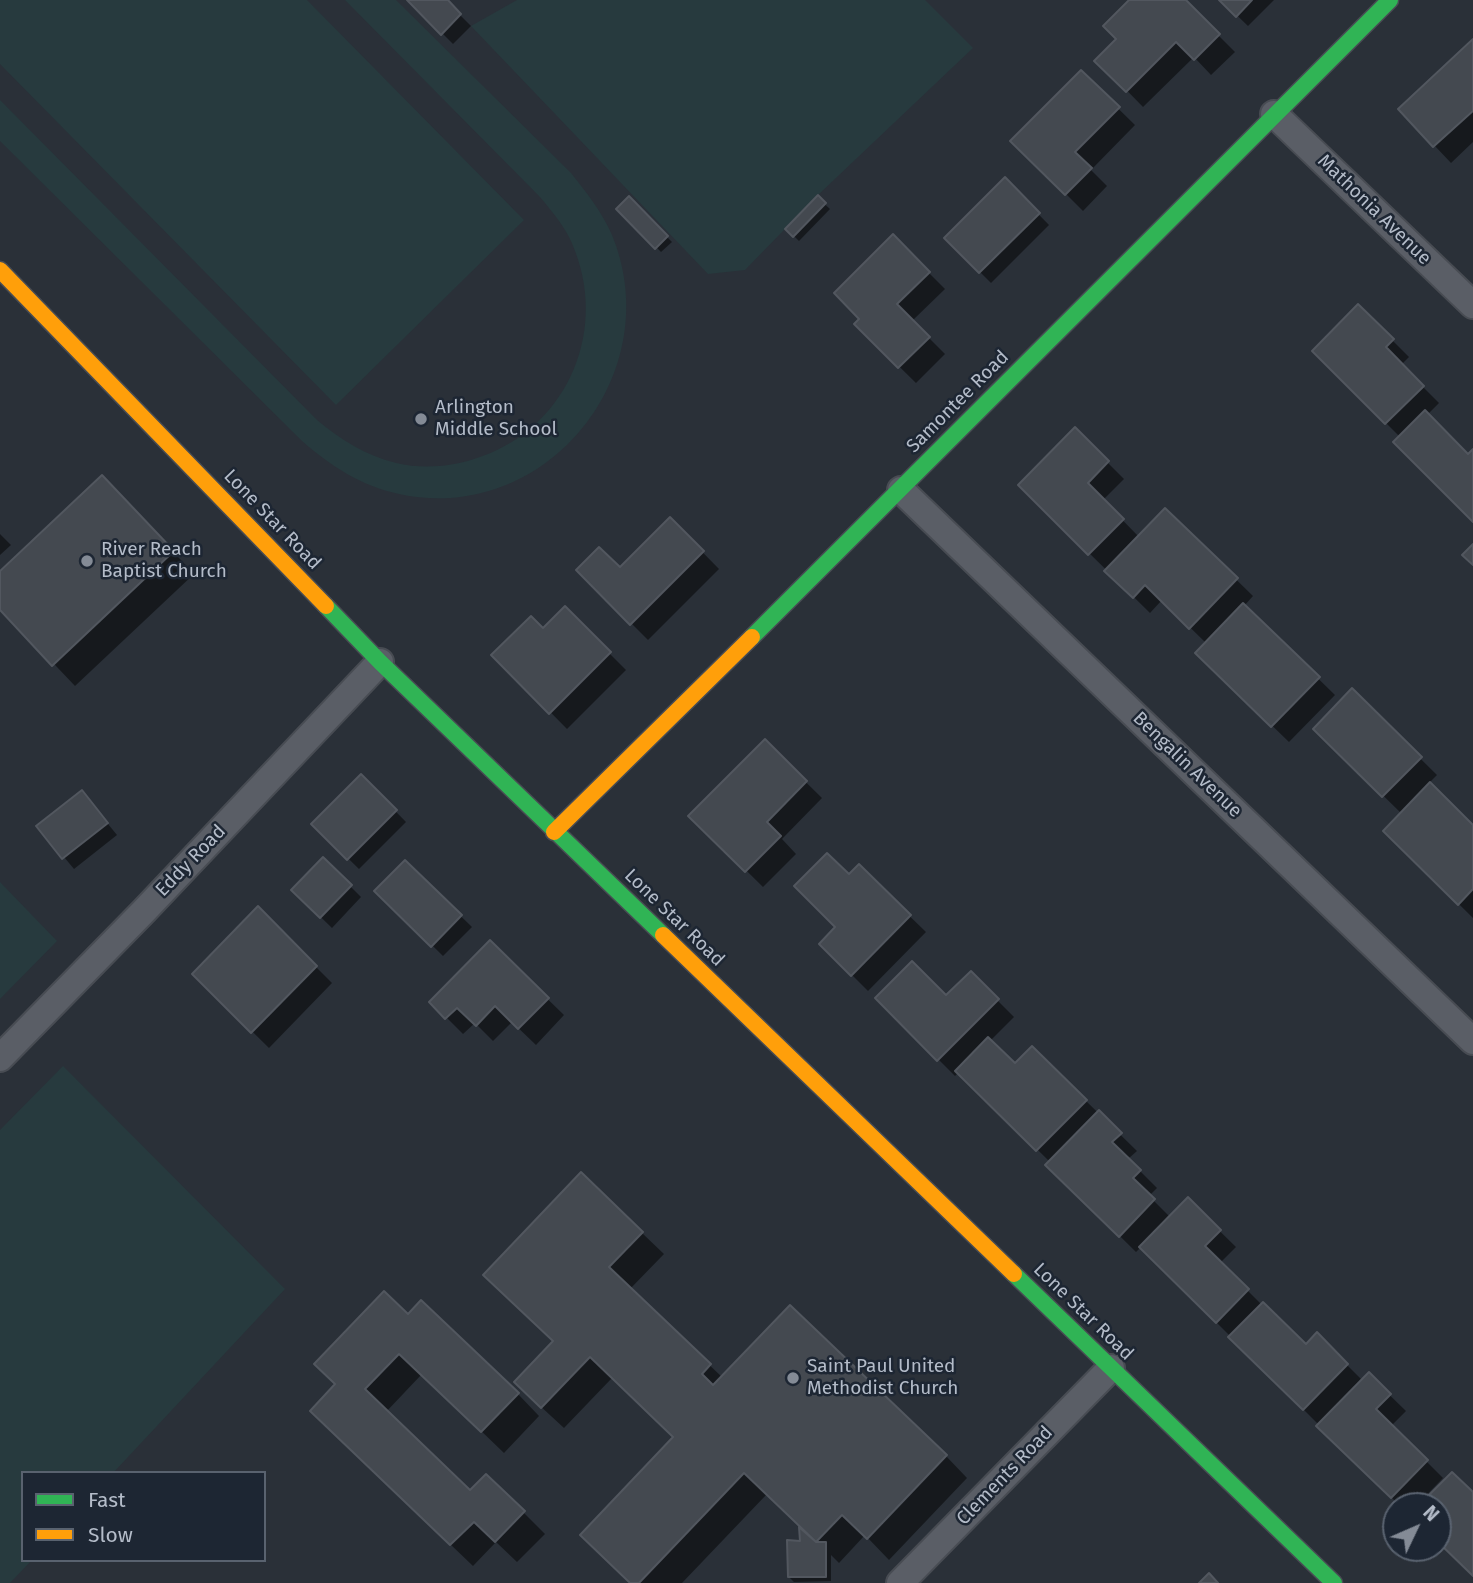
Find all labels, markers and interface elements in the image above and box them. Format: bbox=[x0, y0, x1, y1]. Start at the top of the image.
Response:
street label: Mathonia Avenue bbox=[1312, 150, 1436, 270]
street label: Samontee Road bbox=[902, 346, 1014, 458]
place label: Arlington Middle School bbox=[435, 397, 557, 441]
marker: Arlington Middle School bbox=[413, 411, 429, 427]
street label: Lone Star Road bbox=[219, 465, 325, 575]
place label: River Reach Baptist Church bbox=[101, 539, 227, 583]
marker: River Reach Baptist Church bbox=[79, 553, 95, 569]
street label: Bengalin Avenue bbox=[1128, 707, 1246, 823]
street label: Eddy Road bbox=[151, 820, 231, 902]
street label: Lone Star Road bbox=[619, 865, 729, 971]
street label: Lone Star Road bbox=[1028, 1259, 1138, 1365]
place label: Saint Paul United Methodist Church bbox=[807, 1356, 958, 1400]
marker: Saint Paul United Methodist Church bbox=[785, 1370, 801, 1386]
street label: Clements Road bbox=[952, 1422, 1058, 1530]
legend bbox=[21, 1471, 266, 1562]
text: Fast bbox=[88, 1487, 126, 1513]
north arrow bbox=[1382, 1492, 1452, 1562]
text: N bbox=[1418, 1501, 1444, 1526]
text: Slow bbox=[88, 1522, 133, 1548]

